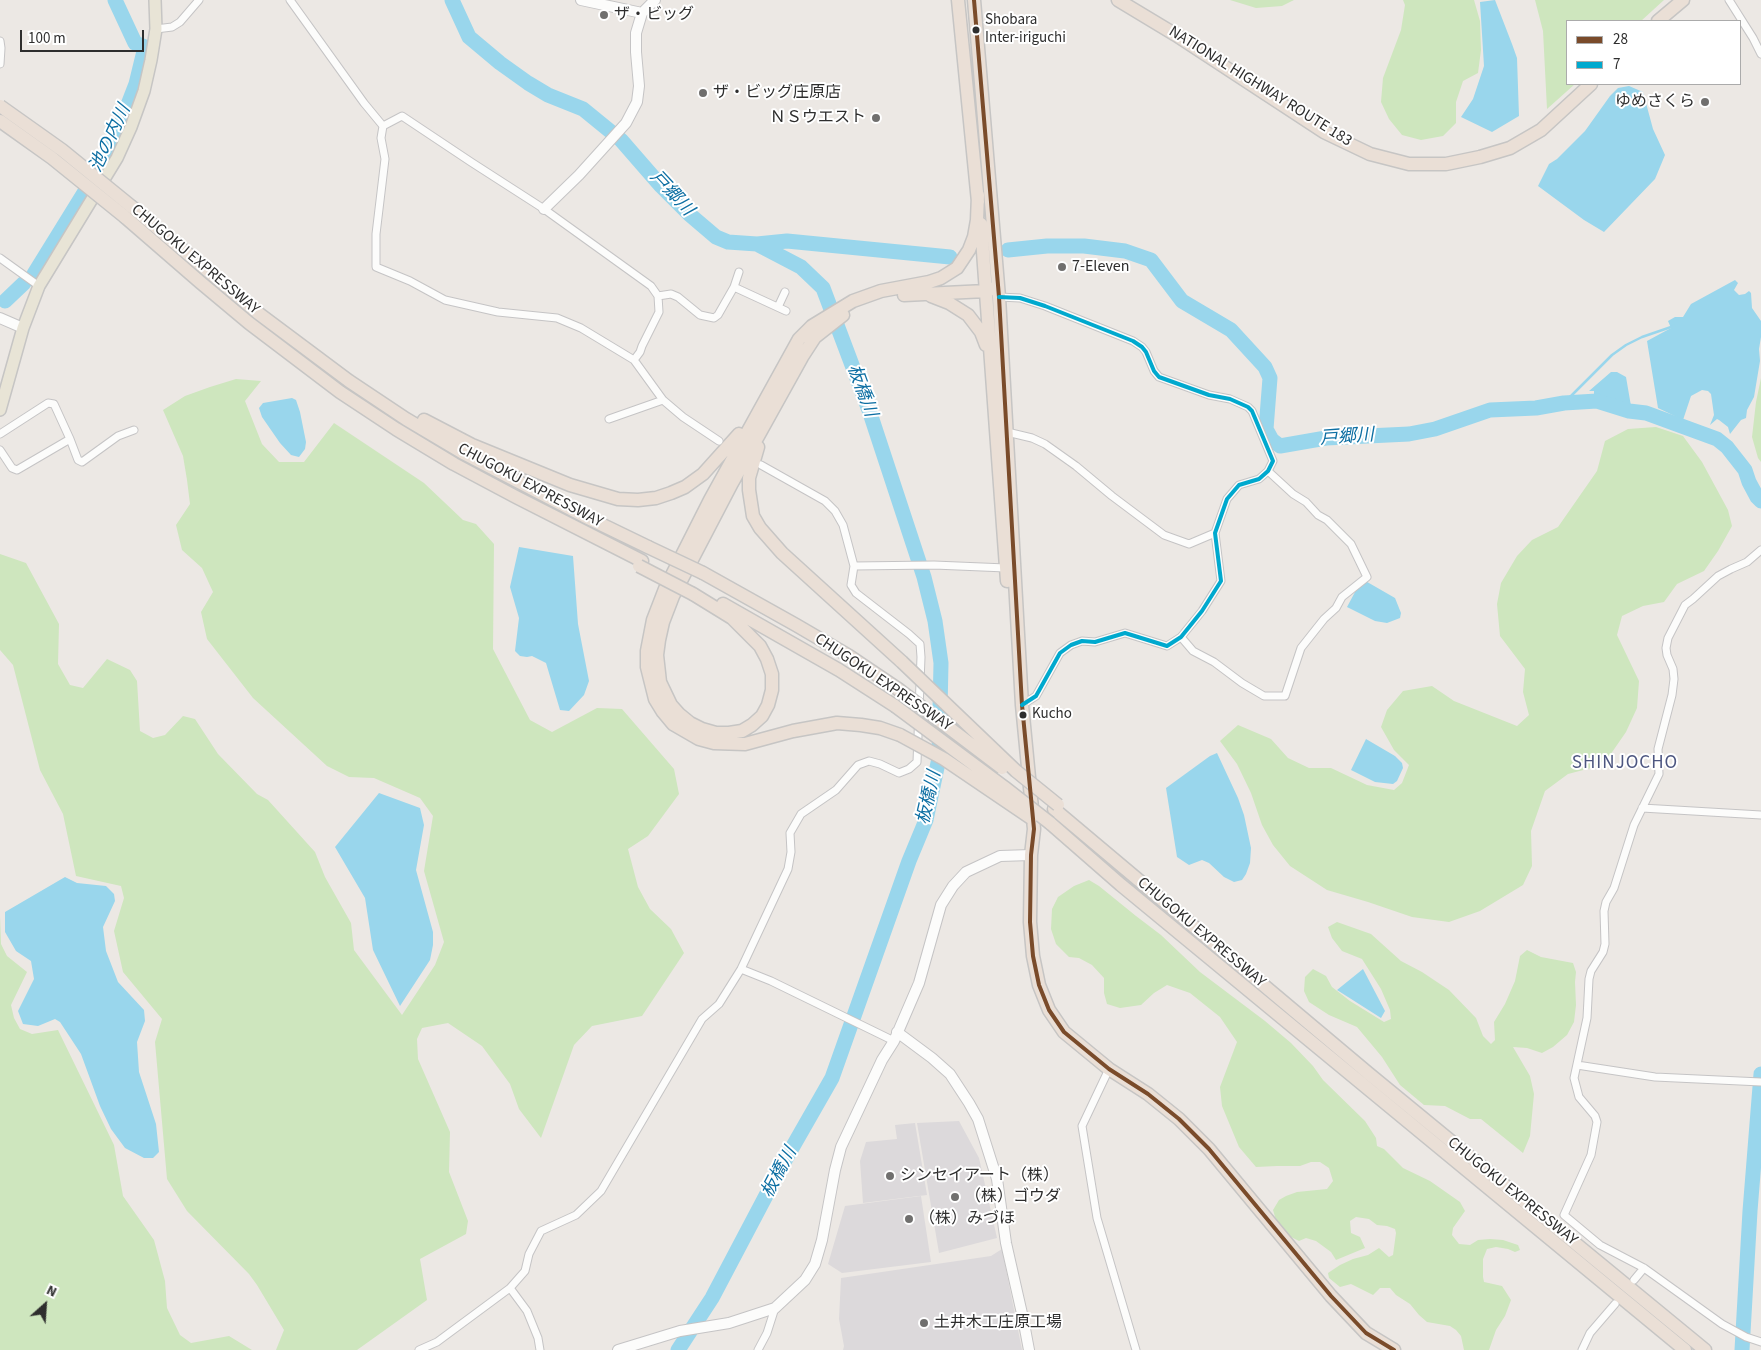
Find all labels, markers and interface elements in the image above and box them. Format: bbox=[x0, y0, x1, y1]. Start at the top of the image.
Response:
place label: ザ・ビッグ bbox=[614, 5, 694, 25]
marker: ザ・ビッグ bbox=[598, 9, 610, 21]
place label: Shobara Inter-iriguchi bbox=[985, 12, 1066, 47]
scale bar bbox=[22, 20, 146, 52]
legend bbox=[1566, 20, 1741, 85]
street label: NATIONAL HIGHWAY ROUTE 183 bbox=[1165, 23, 1355, 151]
marker: Shobara Inter-iriguchi bbox=[971, 25, 981, 35]
text: 100 m bbox=[28, 28, 66, 49]
text: 28 bbox=[1613, 29, 1628, 50]
text: 7 bbox=[1613, 54, 1620, 75]
place label: ザ・ビッグ庄原店 bbox=[713, 83, 841, 103]
marker: ザ・ビッグ庄原店 bbox=[697, 87, 709, 99]
place label: ゆめさくら bbox=[1615, 92, 1695, 112]
marker: ゆめさくら bbox=[1699, 96, 1711, 108]
water label: 池の内川 bbox=[86, 102, 136, 176]
place label: ＮＳウエスト bbox=[770, 108, 866, 128]
marker: ＮＳウエスト bbox=[870, 112, 882, 124]
water label: 戸郷川 bbox=[645, 167, 697, 221]
street label: CHUGOKU EXPRESSWAY bbox=[127, 201, 263, 319]
place label: 7-Eleven bbox=[1072, 257, 1130, 277]
marker: 7-Eleven bbox=[1056, 261, 1068, 273]
water label: 板橋川 bbox=[842, 362, 880, 420]
water label: 戸郷川 bbox=[1319, 425, 1375, 451]
street label: CHUGOKU EXPRESSWAY bbox=[454, 440, 606, 532]
street label: CHUGOKU EXPRESSWAY bbox=[811, 630, 955, 736]
place label: Kucho bbox=[1032, 706, 1072, 724]
marker: Kucho bbox=[1018, 710, 1028, 720]
district label: SHINJOCHO bbox=[1571, 753, 1679, 775]
water label: 板橋川 bbox=[913, 769, 947, 827]
street label: CHUGOKU EXPRESSWAY bbox=[1133, 874, 1269, 992]
street label: CHUGOKU EXPRESSWAY bbox=[1443, 1134, 1581, 1250]
water label: 板橋川 bbox=[758, 1144, 802, 1202]
place label: シンセイアート（株） bbox=[900, 1166, 1059, 1186]
marker: シンセイアート（株） bbox=[884, 1170, 896, 1182]
place label: （株）ゴウダ bbox=[965, 1187, 1061, 1207]
marker: （株）ゴウダ bbox=[949, 1191, 961, 1203]
place label: （株）みづほ bbox=[919, 1209, 1015, 1229]
marker: （株）みづほ bbox=[903, 1213, 915, 1225]
north arrow bbox=[20, 1280, 70, 1330]
text: N bbox=[43, 1280, 60, 1303]
place label: 土井木工庄原工場 bbox=[934, 1313, 1062, 1333]
marker: 土井木工庄原工場 bbox=[918, 1317, 930, 1329]

